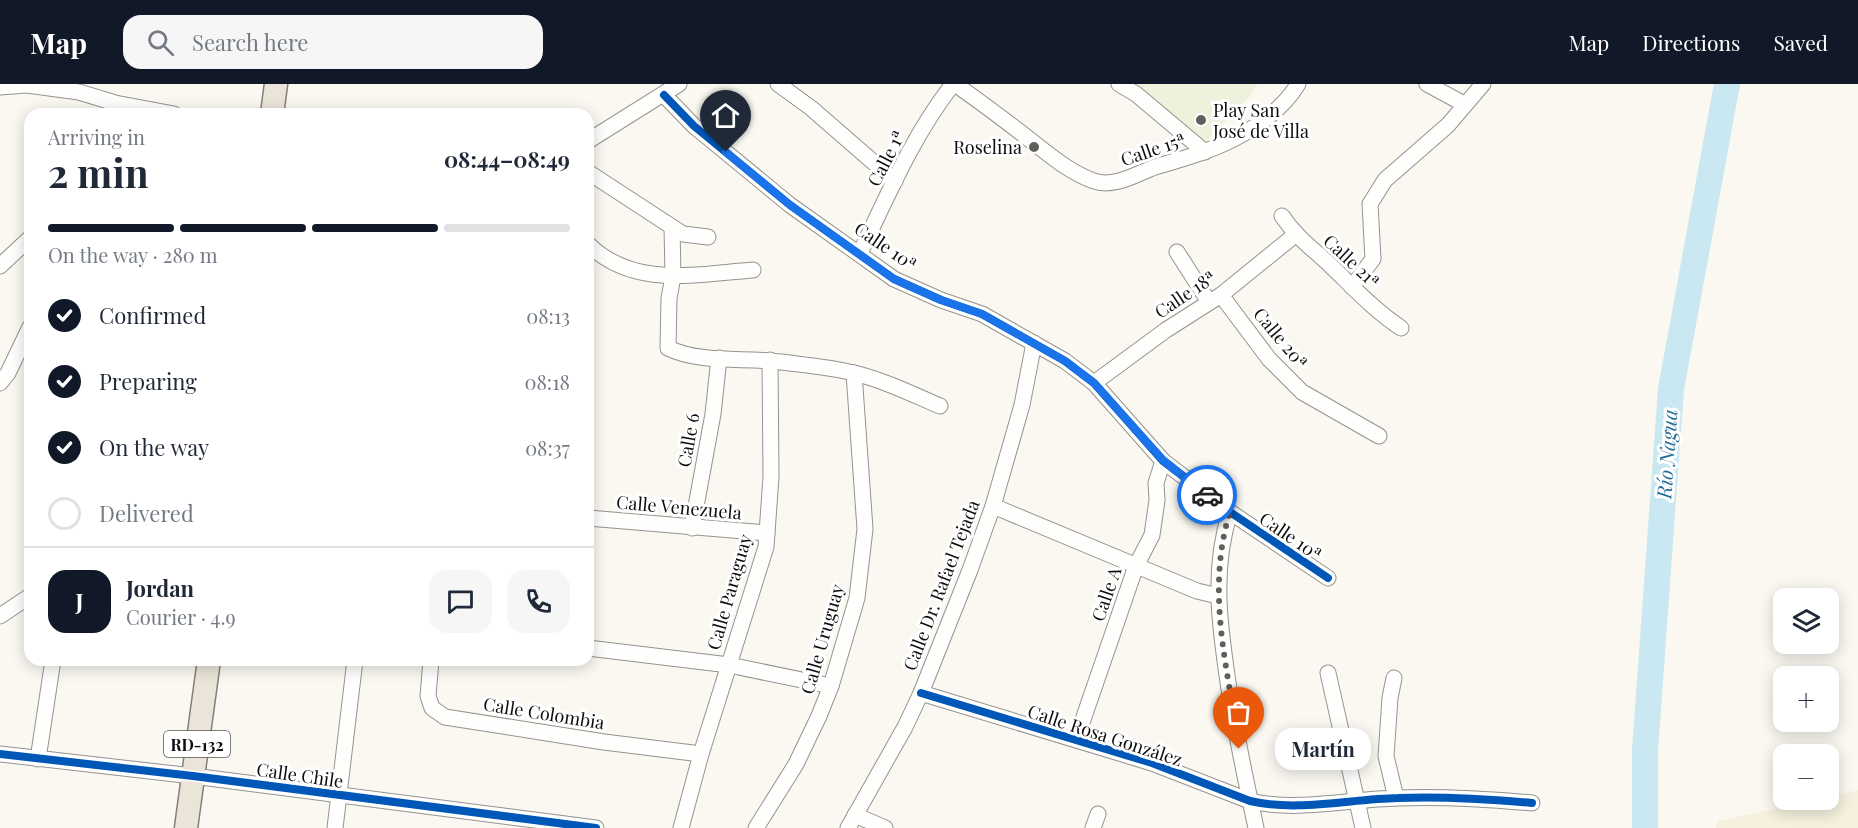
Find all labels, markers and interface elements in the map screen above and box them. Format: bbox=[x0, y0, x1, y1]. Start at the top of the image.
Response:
search box bbox=[123, 15, 543, 69]
text: Map bbox=[30, 24, 87, 61]
icon: search bbox=[144, 26, 177, 59]
text: Search here bbox=[192, 27, 308, 57]
text: Map bbox=[1568, 28, 1609, 56]
text: Directions bbox=[1642, 28, 1740, 56]
text: Saved bbox=[1773, 28, 1828, 56]
pin bbox=[700, 90, 751, 152]
place label: Play San José de Villa bbox=[1212, 98, 1309, 143]
icon: home bbox=[709, 99, 742, 132]
marker: Play San José de Villa bbox=[1194, 113, 1208, 127]
text: Arriving in bbox=[48, 123, 145, 150]
street label: Calle 1ª bbox=[862, 126, 910, 190]
street label: Calle 15ª bbox=[1117, 127, 1189, 171]
place label: Roselina bbox=[953, 135, 1022, 159]
marker: Roselina bbox=[1027, 140, 1041, 154]
text: 08:44–08:49 bbox=[444, 144, 570, 174]
text: 2 min bbox=[48, 146, 149, 198]
street label: Calle 10ª bbox=[850, 216, 922, 276]
street label: Calle 21ª bbox=[1319, 229, 1385, 293]
text: On the way · 280 m bbox=[48, 241, 218, 268]
street label: Calle 18ª bbox=[1150, 265, 1220, 323]
icon: check bbox=[48, 299, 81, 332]
text: Confirmed bbox=[99, 300, 206, 330]
text: 08:13 bbox=[526, 302, 570, 329]
street label: Calle 20ª bbox=[1248, 302, 1314, 374]
icon: check bbox=[48, 365, 81, 398]
text: Preparing bbox=[99, 366, 197, 396]
text: 08:18 bbox=[524, 368, 570, 395]
water label: Río Nagua bbox=[1649, 408, 1683, 501]
street label: Calle 6 bbox=[671, 411, 705, 469]
icon: check bbox=[48, 431, 81, 464]
text: On the way bbox=[99, 432, 209, 462]
text: 08:37 bbox=[525, 434, 570, 461]
courier bbox=[1177, 465, 1237, 525]
icon: car bbox=[1191, 479, 1224, 512]
street label: Calle Venezuela bbox=[615, 490, 743, 524]
street label: Calle Dr. Rafael Tejada bbox=[897, 496, 985, 674]
text: Delivered bbox=[99, 498, 194, 528]
street label: Calle 10ª bbox=[1255, 506, 1327, 566]
street label: Calle Paraguay bbox=[701, 531, 757, 653]
street label: Calle A bbox=[1086, 563, 1127, 624]
button: chat bbox=[429, 570, 492, 633]
button: phone bbox=[507, 570, 570, 633]
text: Jordan bbox=[126, 573, 194, 603]
street label: Calle Uruguay bbox=[795, 581, 849, 697]
text: J bbox=[75, 586, 84, 616]
map controls bbox=[1773, 588, 1839, 810]
button: layers bbox=[1773, 588, 1839, 654]
text: Courier · 4.9 bbox=[126, 603, 236, 630]
button: + bbox=[1773, 666, 1839, 732]
pin bbox=[1213, 687, 1264, 749]
street label: Calle Colombia bbox=[482, 692, 606, 734]
icon: bag bbox=[1222, 696, 1255, 729]
street label: Calle Rosa González bbox=[1025, 699, 1185, 771]
callout: Martín bbox=[1275, 728, 1371, 770]
road number: RD-132 bbox=[164, 731, 230, 757]
text: Martín bbox=[1291, 735, 1355, 762]
button: − bbox=[1773, 744, 1839, 810]
street label: Calle Chile bbox=[255, 757, 345, 793]

